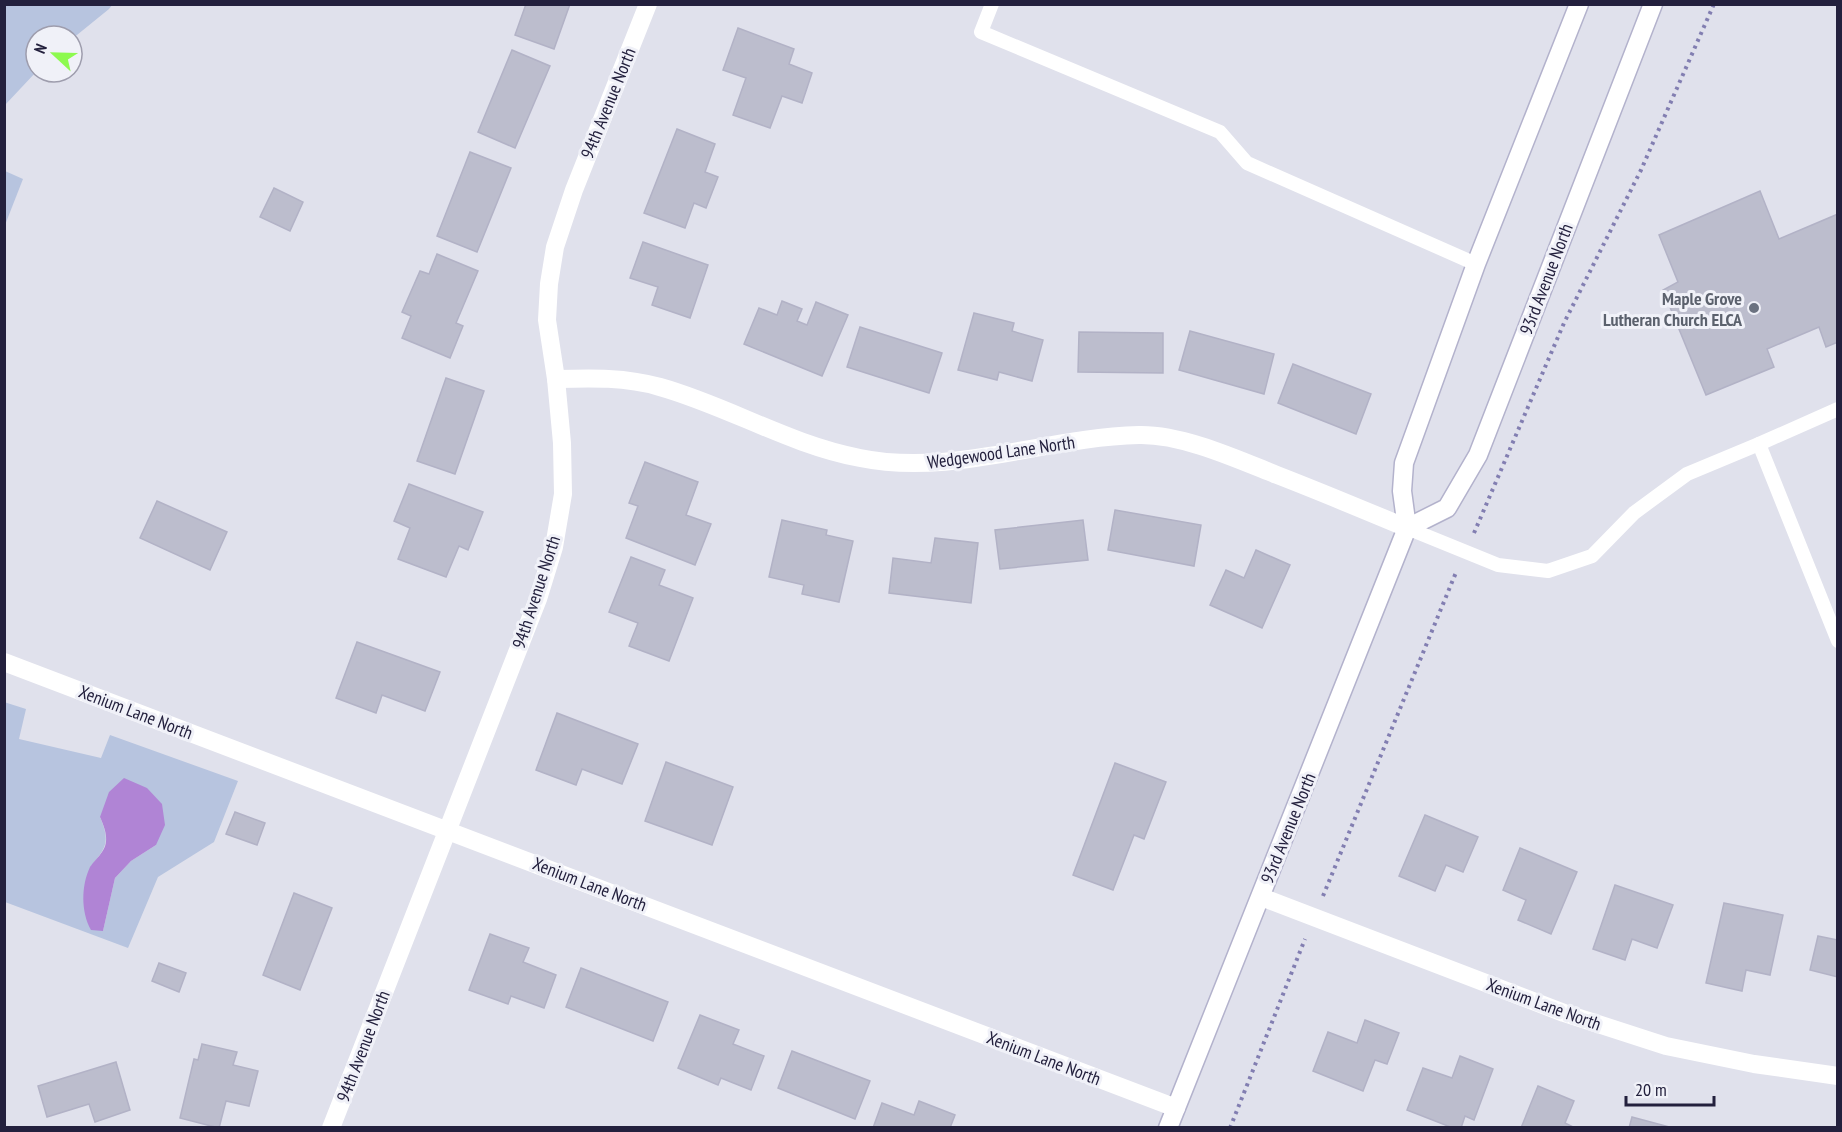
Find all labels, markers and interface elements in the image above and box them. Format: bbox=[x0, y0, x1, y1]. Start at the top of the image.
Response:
north arrow bbox=[24, 24, 84, 84]
text: N bbox=[29, 41, 51, 56]
street label: 94th Avenue North bbox=[575, 44, 641, 162]
street label: 93rd Avenue North bbox=[1514, 220, 1578, 338]
place label: Maple Grove Lutheran Church ELCA bbox=[1603, 287, 1743, 331]
marker: Maple Grove Lutheran Church ELCA bbox=[1747, 301, 1761, 315]
street label: Wedgewood Lane North bbox=[926, 430, 1076, 474]
street label: 94th Avenue North bbox=[507, 533, 565, 651]
street label: Xenium Lane North bbox=[76, 680, 196, 744]
street label: 93rd Avenue North bbox=[1255, 769, 1321, 887]
street label: Xenium Lane North bbox=[530, 852, 650, 916]
street label: Xenium Lane North bbox=[1484, 973, 1604, 1035]
street label: 94th Avenue North bbox=[331, 987, 395, 1105]
street label: Xenium Lane North bbox=[984, 1026, 1104, 1090]
scale bar bbox=[1626, 1069, 1714, 1107]
text: 20 m bbox=[1635, 1078, 1667, 1101]

